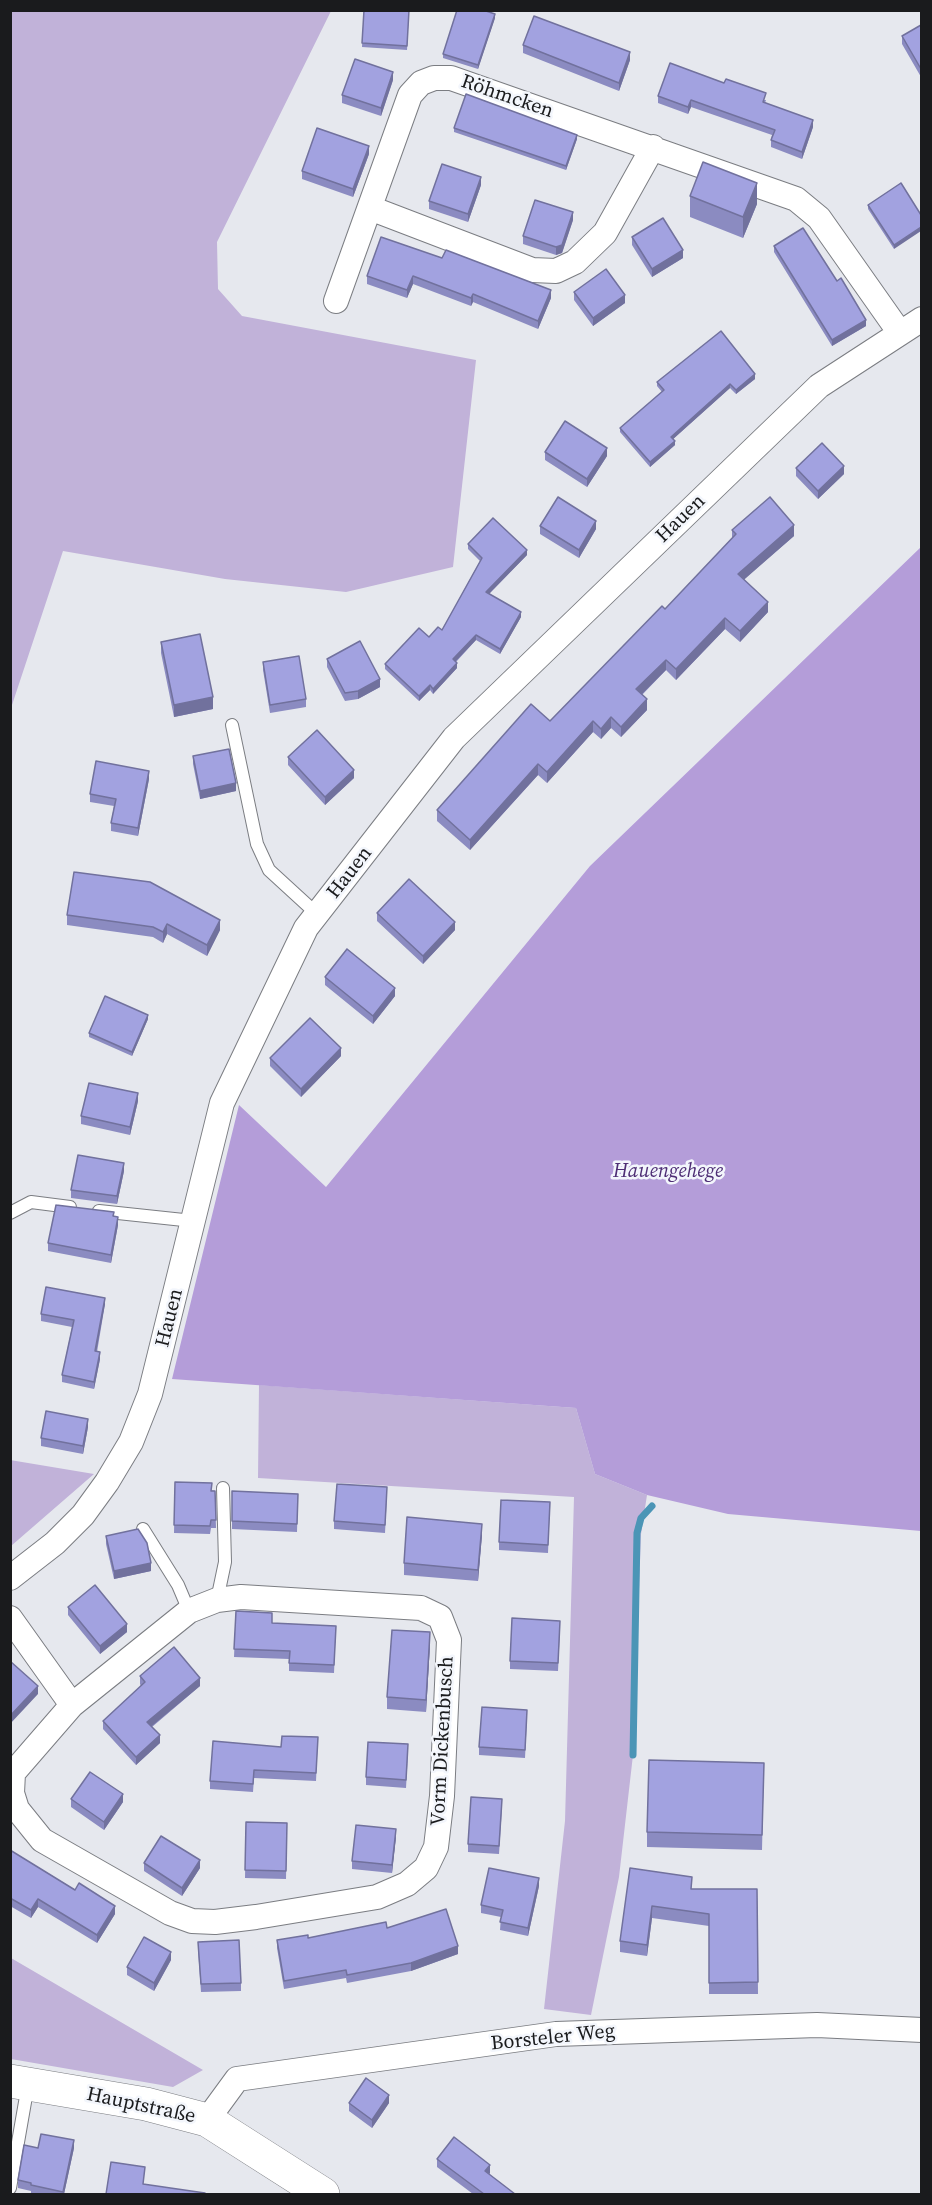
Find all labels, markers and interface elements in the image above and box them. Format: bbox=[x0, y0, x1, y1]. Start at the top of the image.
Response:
street label: Röhmcken bbox=[458, 70, 556, 124]
street label: Hauen bbox=[651, 490, 711, 548]
street label: Hauen bbox=[322, 842, 378, 904]
park label: Hauengehege bbox=[613, 1160, 723, 1184]
street label: Hauen bbox=[151, 1286, 189, 1350]
street label: Vorm Dickenbusch bbox=[427, 1655, 459, 1827]
street label: Borsteler Weg bbox=[490, 2020, 616, 2056]
street label: Hauptstraße bbox=[84, 2083, 198, 2129]

